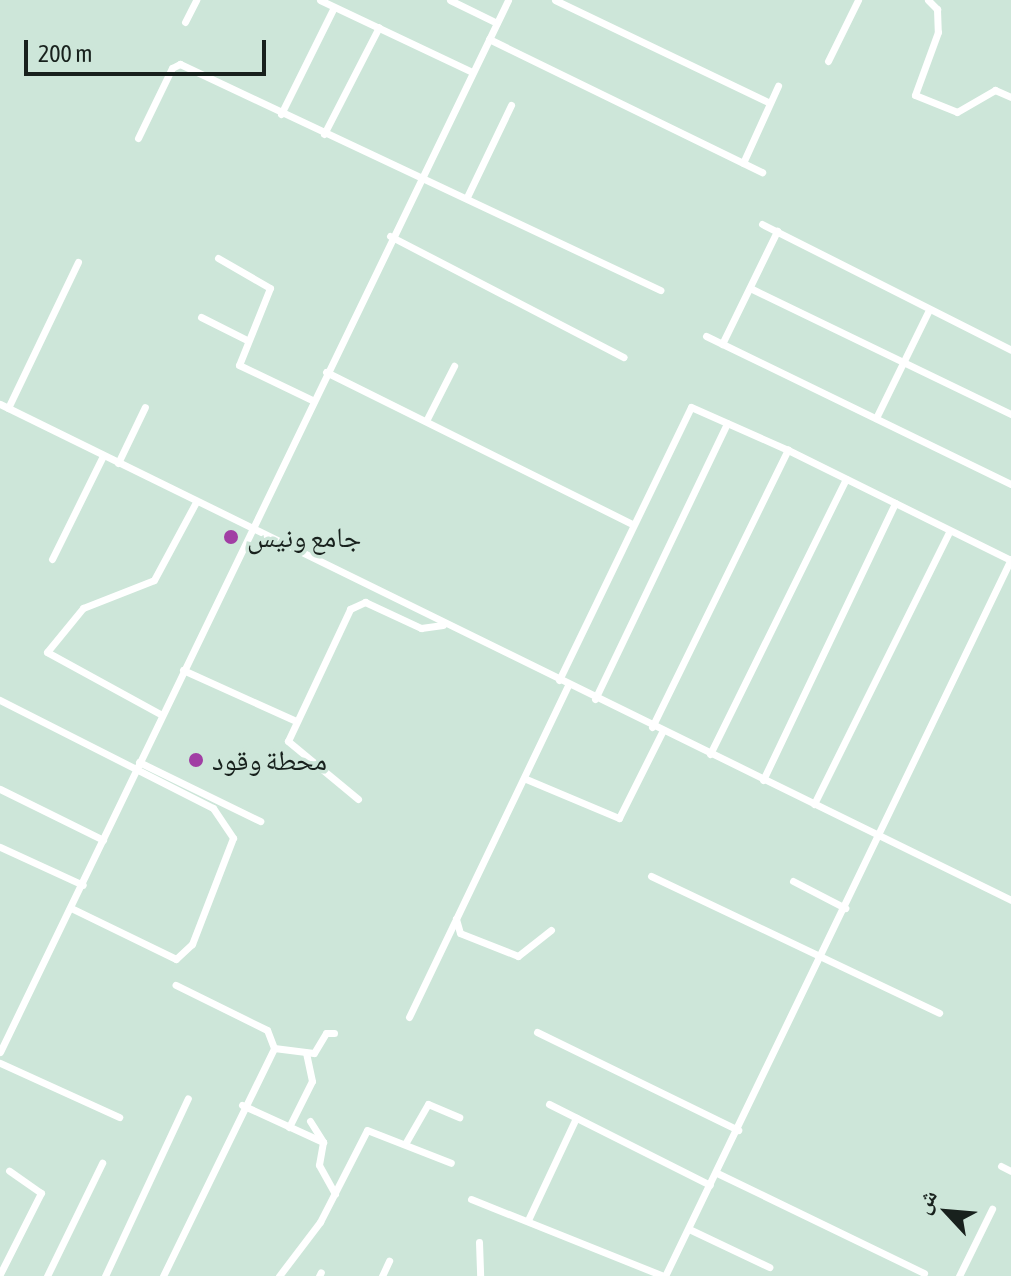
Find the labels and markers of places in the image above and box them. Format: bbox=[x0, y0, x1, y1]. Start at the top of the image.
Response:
place label: جامع ونيس bbox=[247, 520, 361, 554]
marker: جامع ونيس bbox=[222, 528, 240, 546]
place label: محطة وقود bbox=[212, 743, 327, 777]
marker: محطة وقود bbox=[187, 751, 205, 769]

